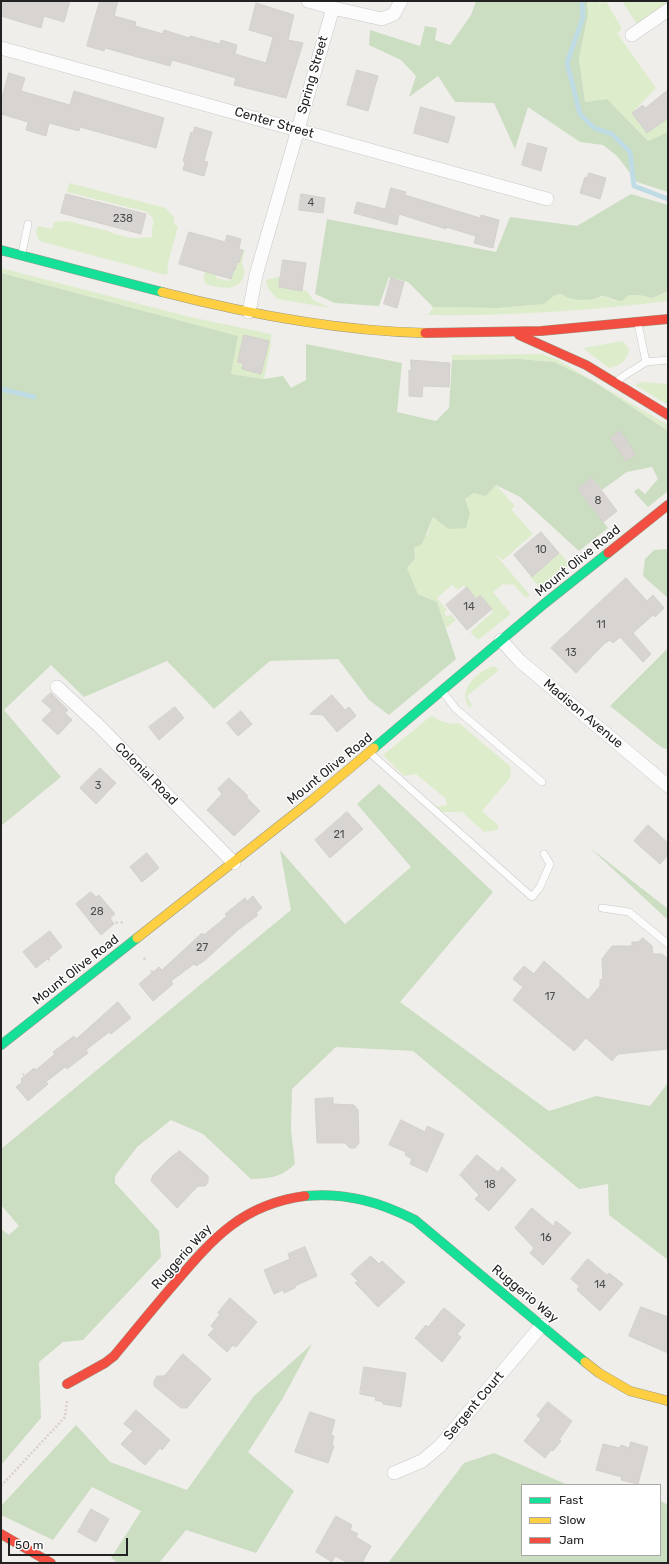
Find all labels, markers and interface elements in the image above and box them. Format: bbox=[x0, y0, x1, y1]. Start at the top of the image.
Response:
street label: Spring Street bbox=[294, 34, 332, 116]
street label: Center Street bbox=[233, 104, 315, 142]
house number: 4 bbox=[308, 196, 314, 210]
house number: 238 bbox=[113, 212, 133, 226]
house number: 8 bbox=[595, 494, 601, 508]
street label: Mount Olive Road bbox=[532, 522, 624, 600]
house number: 10 bbox=[535, 543, 547, 557]
house number: 14 bbox=[463, 600, 475, 614]
house number: 11 bbox=[596, 618, 606, 632]
house number: 13 bbox=[565, 646, 577, 660]
street label: Madison Avenue bbox=[540, 676, 626, 752]
street label: Mount Olive Road bbox=[284, 730, 376, 808]
street label: Colonial Road bbox=[111, 739, 181, 809]
house number: 3 bbox=[95, 779, 101, 793]
house number: 21 bbox=[333, 828, 345, 842]
house number: 28 bbox=[90, 905, 104, 919]
street label: Mount Olive Road bbox=[30, 932, 122, 1008]
house number: 27 bbox=[196, 941, 208, 955]
house number: 17 bbox=[545, 990, 555, 1004]
house number: 18 bbox=[484, 1178, 496, 1192]
street label: Ruggerio Way bbox=[149, 1221, 215, 1293]
house number: 16 bbox=[540, 1231, 552, 1245]
street label: Ruggerio Way bbox=[488, 1262, 562, 1326]
house number: 14 bbox=[594, 1278, 606, 1292]
street label: Sergent Court bbox=[441, 1368, 507, 1444]
legend bbox=[521, 1484, 661, 1556]
text: Fast bbox=[559, 1493, 583, 1507]
text: Slow bbox=[559, 1513, 586, 1527]
scale bar bbox=[10, 1530, 130, 1556]
text: Jam bbox=[559, 1533, 584, 1547]
text: 50 m bbox=[15, 1538, 43, 1552]

